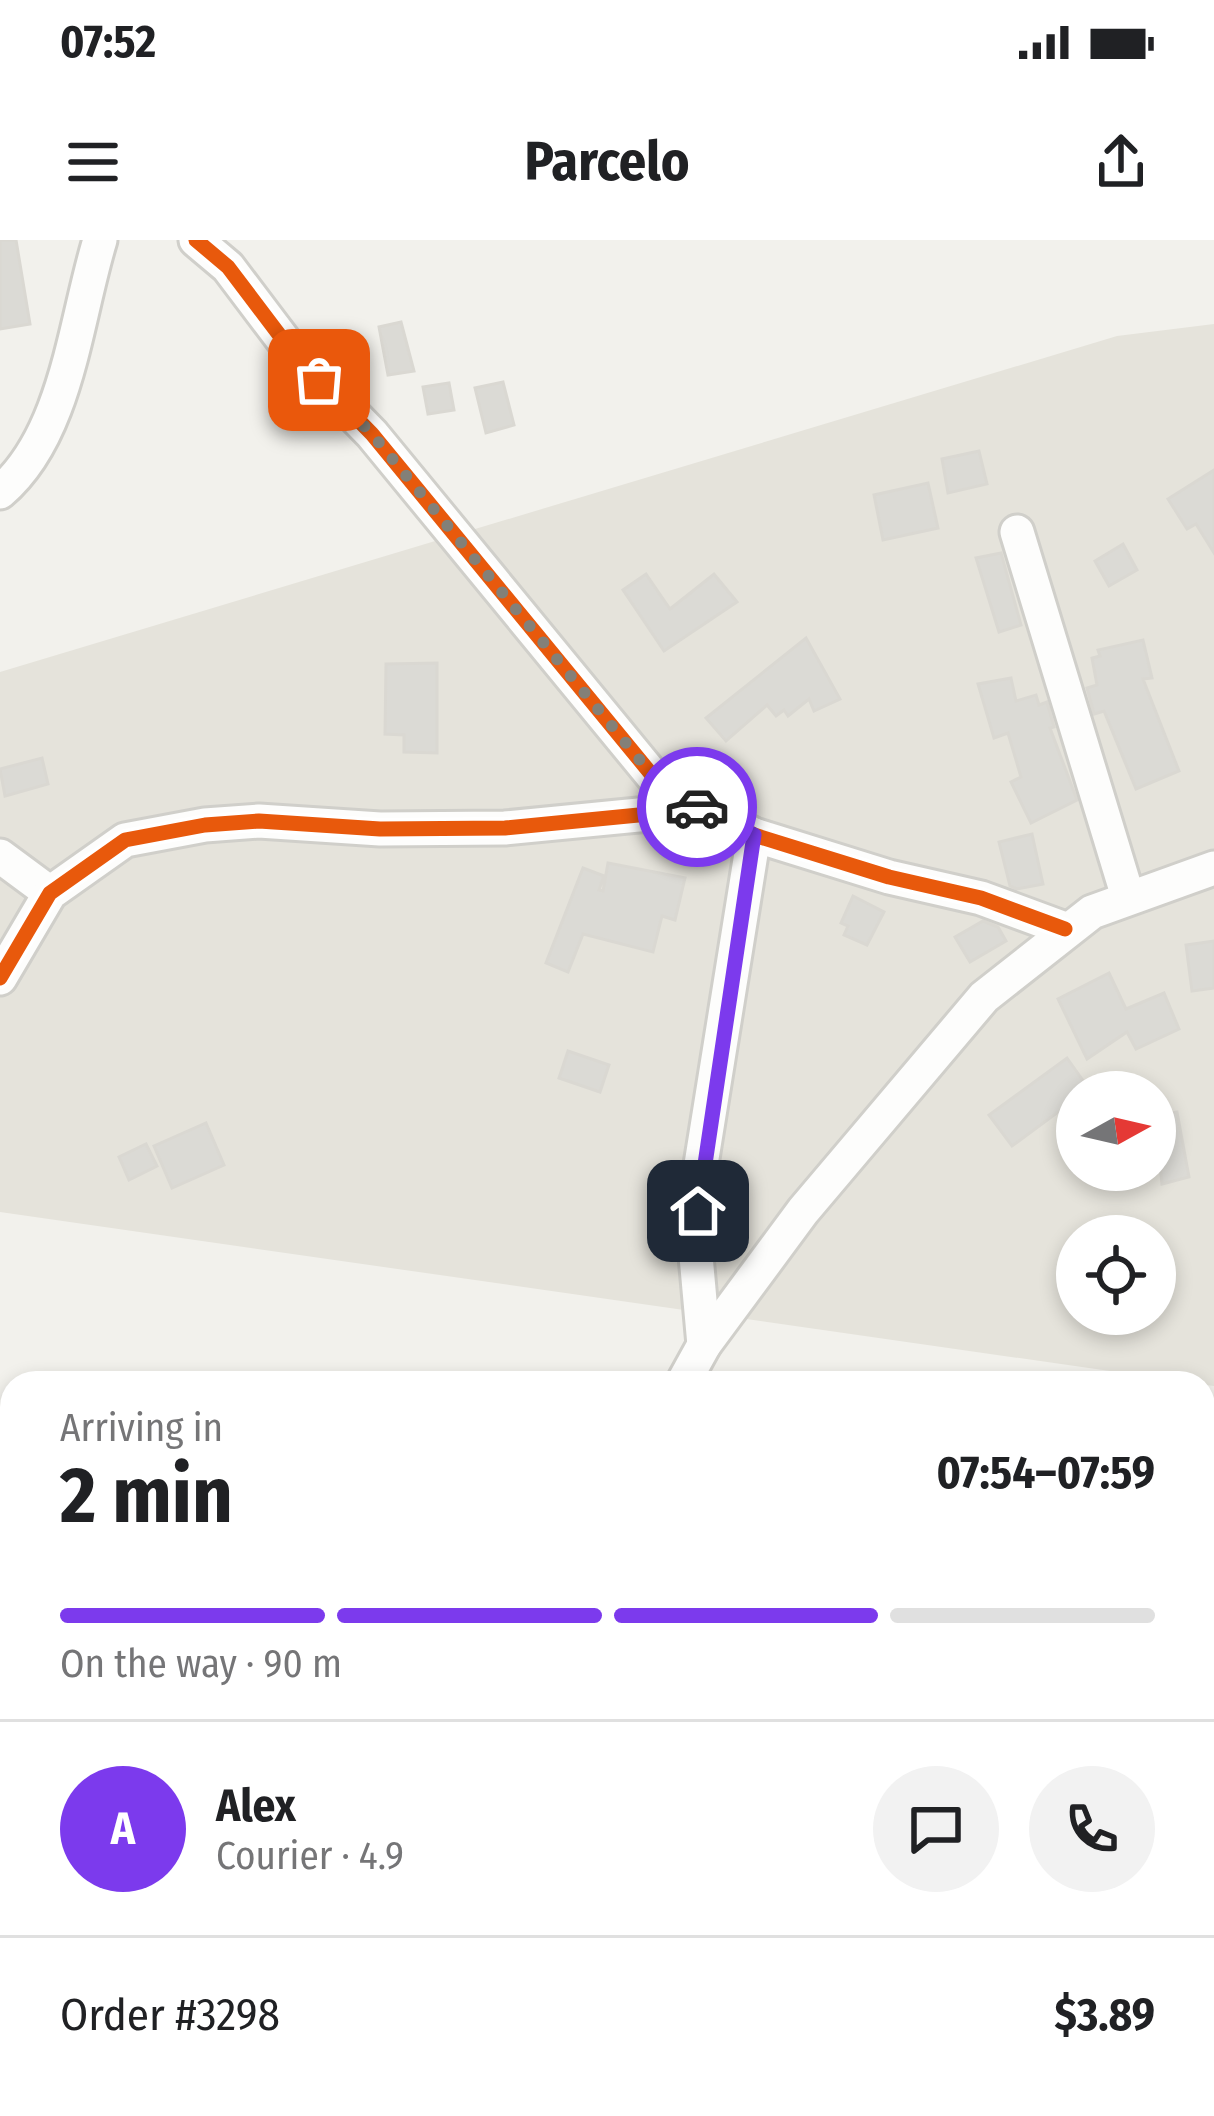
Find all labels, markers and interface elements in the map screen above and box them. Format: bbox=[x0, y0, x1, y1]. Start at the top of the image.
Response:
text: 07:52 bbox=[60, 15, 156, 69]
icon: menu bbox=[60, 129, 126, 195]
icon: share bbox=[1088, 129, 1154, 195]
text: Parcelo bbox=[524, 130, 690, 194]
pin bbox=[268, 329, 370, 431]
icon: bag bbox=[286, 347, 352, 413]
courier bbox=[637, 747, 757, 867]
icon: car bbox=[664, 774, 730, 840]
north arrow bbox=[1056, 1071, 1176, 1191]
map controls bbox=[1056, 1071, 1176, 1335]
pin bbox=[647, 1160, 749, 1262]
icon: home bbox=[665, 1178, 731, 1244]
button: locate bbox=[1056, 1215, 1176, 1335]
text: Arriving in bbox=[60, 1405, 223, 1451]
text: 07:54–07:59 bbox=[937, 1446, 1155, 1500]
text: 2 min bbox=[60, 1449, 233, 1543]
text: On the way · 90 m bbox=[60, 1641, 342, 1687]
button: chat bbox=[873, 1766, 999, 1892]
button: phone bbox=[1029, 1766, 1155, 1892]
text: Alex bbox=[216, 1779, 296, 1833]
text: A bbox=[111, 1802, 135, 1856]
text: Courier · 4.9 bbox=[216, 1833, 404, 1879]
text: Order #3298 bbox=[60, 1988, 280, 2042]
text: $3.89 bbox=[1054, 1988, 1155, 2042]

